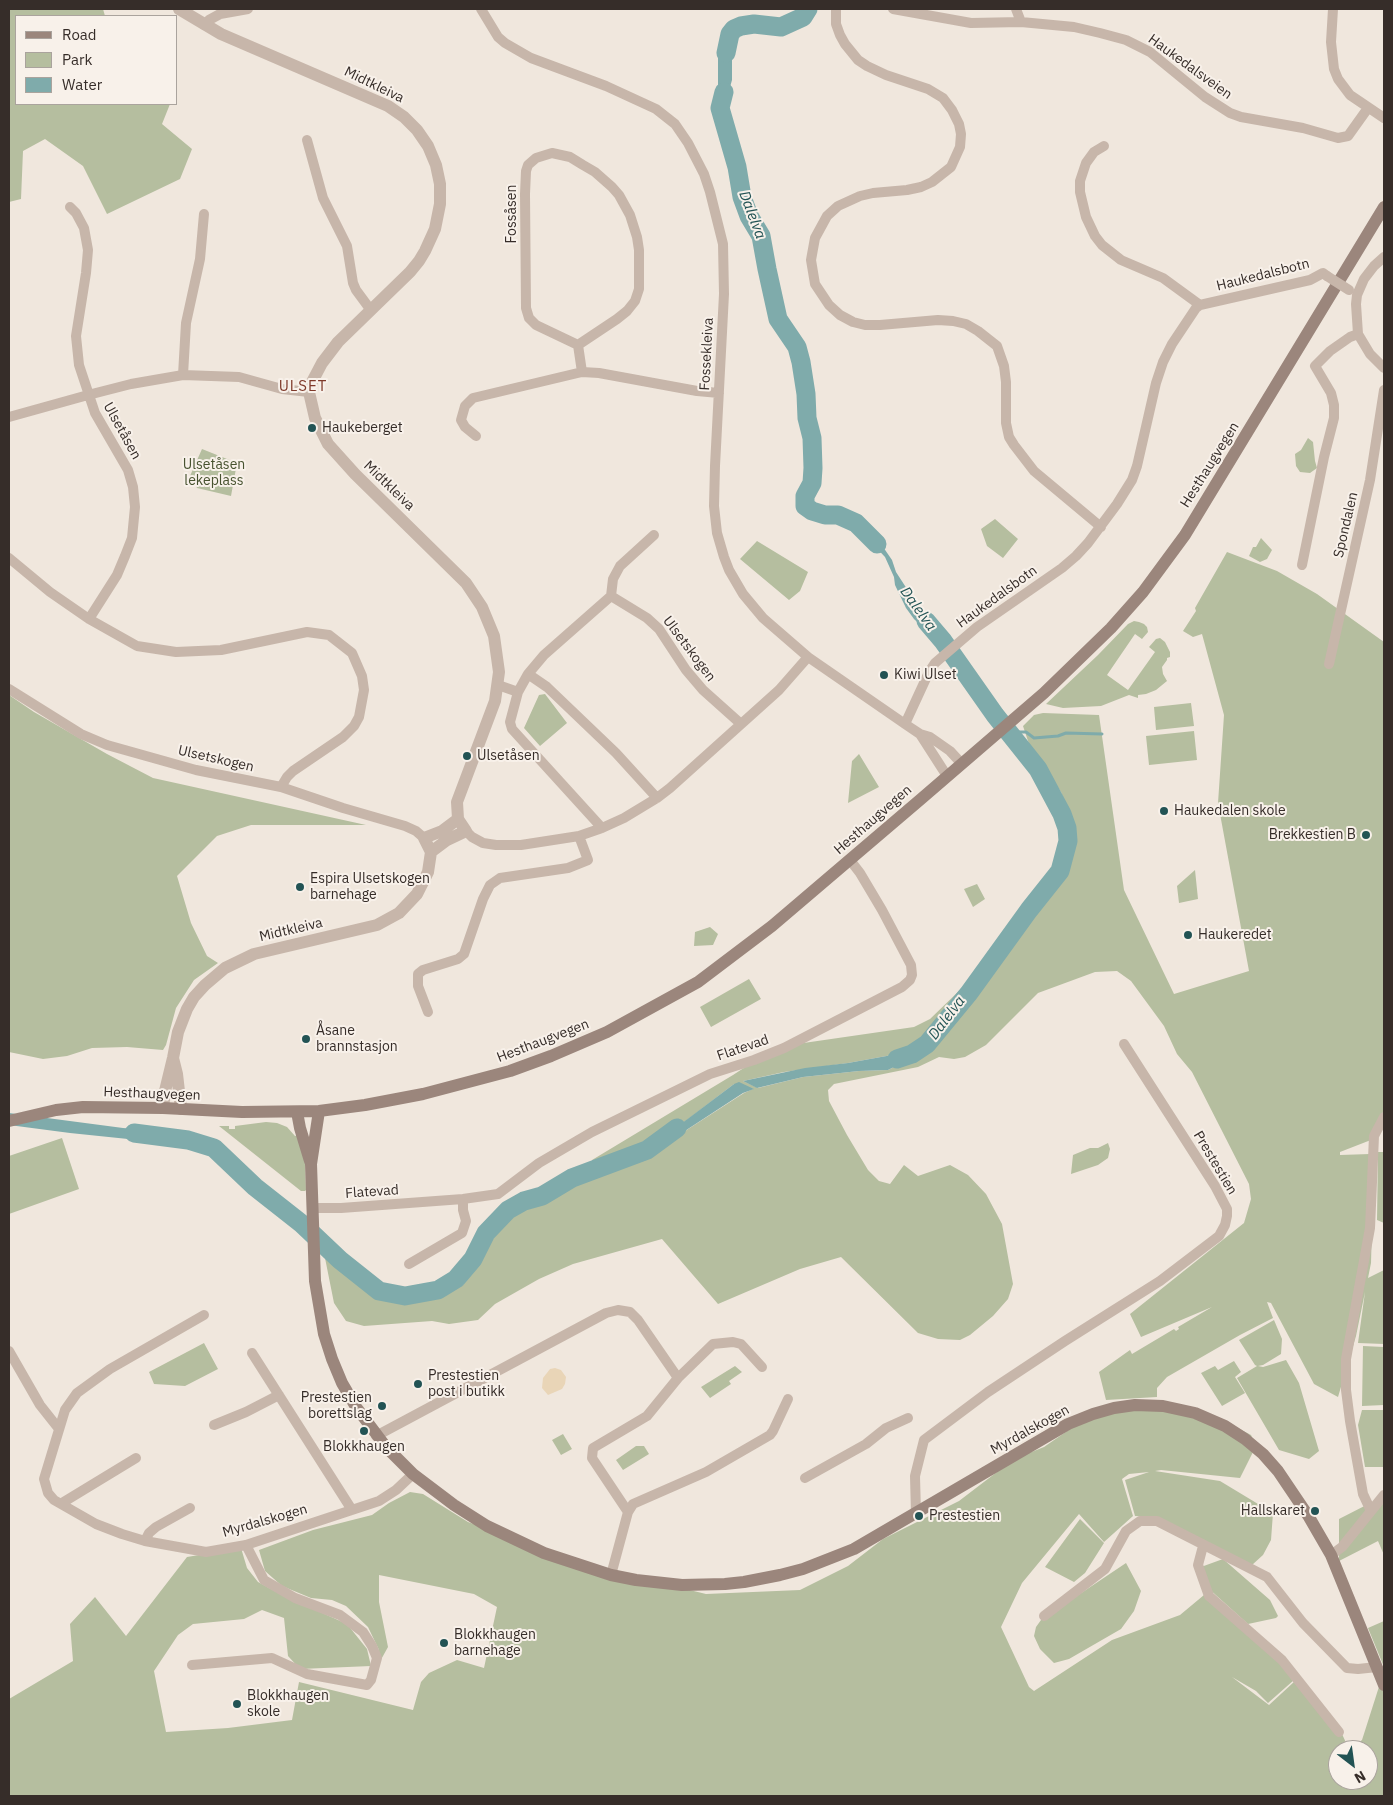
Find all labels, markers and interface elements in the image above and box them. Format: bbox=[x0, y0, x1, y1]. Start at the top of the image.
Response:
legend bbox=[15, 15, 178, 105]
text: Road bbox=[62, 25, 97, 44]
street label: Haukedalsveien bbox=[1145, 31, 1235, 103]
text: Park bbox=[62, 50, 92, 69]
street label: Midtkleiva bbox=[341, 63, 407, 107]
text: Water bbox=[62, 75, 102, 94]
street label: Fossåsen bbox=[504, 185, 520, 243]
water label: Dalelva bbox=[735, 188, 769, 242]
street label: Haukedalsbotn bbox=[1215, 255, 1311, 295]
street label: Fossekleiva bbox=[697, 317, 717, 391]
district label: ULSET bbox=[278, 378, 328, 396]
street label: Ulsetåsen bbox=[99, 400, 145, 462]
street label: Hesthaugvegen bbox=[1177, 419, 1243, 511]
place label: Haukeberget bbox=[322, 420, 403, 436]
marker: Haukeberget bbox=[306, 422, 318, 434]
park label: Ulsetåsen lekeplass bbox=[183, 457, 245, 490]
street label: Midtkleiva bbox=[360, 458, 418, 514]
street label: Spondalen bbox=[1330, 490, 1362, 560]
street label: Haukedalsbotn bbox=[954, 562, 1040, 632]
water label: Dalelva bbox=[896, 584, 940, 634]
street label: Ulsetskogen bbox=[659, 613, 719, 685]
place label: Kiwi Ulset bbox=[894, 667, 957, 683]
marker: Kiwi Ulset bbox=[878, 669, 890, 681]
street label: Ulsetskogen bbox=[176, 742, 256, 776]
place label: Ulsetåsen bbox=[477, 748, 540, 764]
marker: Ulsetåsen bbox=[461, 750, 473, 762]
street label: Hesthaugvegen bbox=[831, 782, 915, 858]
place label: Haukedalen skole bbox=[1174, 803, 1286, 819]
marker: Haukedalen skole bbox=[1158, 805, 1170, 817]
place label: Brekkestien B bbox=[1269, 827, 1356, 843]
marker: Brekkestien B bbox=[1360, 829, 1372, 841]
place label: Espira Ulsetskogen barnehage bbox=[310, 871, 430, 904]
marker: Espira Ulsetskogen barnehage bbox=[294, 881, 306, 893]
street label: Midtkleiva bbox=[258, 915, 324, 945]
place label: Haukeredet bbox=[1198, 927, 1272, 943]
marker: Haukeredet bbox=[1182, 929, 1194, 941]
water label: Dalelva bbox=[925, 993, 969, 1043]
street label: Hesthaugvegen bbox=[495, 1016, 591, 1066]
place label: Åsane brannstasjon bbox=[316, 1023, 398, 1056]
street label: Flatevad bbox=[715, 1031, 771, 1065]
marker: Åsane brannstasjon bbox=[300, 1033, 312, 1045]
street label: Hesthaugvegen bbox=[103, 1084, 201, 1104]
street label: Prestestien bbox=[1189, 1128, 1241, 1198]
street label: Flatevad bbox=[345, 1182, 399, 1202]
place label: Prestestien post i butikk bbox=[428, 1368, 505, 1400]
marker: Prestestien post i butikk bbox=[412, 1378, 424, 1390]
place label: Prestestien borettslag bbox=[301, 1390, 372, 1422]
marker: Prestestien borettslag bbox=[376, 1400, 388, 1412]
street label: Myrdalskogen bbox=[988, 1401, 1072, 1459]
marker: Blokkhaugen bbox=[358, 1425, 370, 1437]
place label: Blokkhaugen bbox=[323, 1439, 405, 1455]
street label: Myrdalskogen bbox=[221, 1501, 309, 1541]
place label: Hallskaret bbox=[1241, 1503, 1305, 1519]
marker: Hallskaret bbox=[1309, 1505, 1321, 1517]
place label: Prestestien bbox=[929, 1508, 1000, 1524]
marker: Prestestien bbox=[913, 1510, 925, 1522]
place label: Blokkhaugen barnehage bbox=[454, 1627, 536, 1660]
marker: Blokkhaugen barnehage bbox=[438, 1637, 450, 1649]
place label: Blokkhaugen skole bbox=[247, 1688, 329, 1720]
marker: Blokkhaugen skole bbox=[231, 1698, 243, 1710]
north arrow bbox=[1328, 1740, 1378, 1790]
text: N bbox=[1351, 1767, 1369, 1787]

